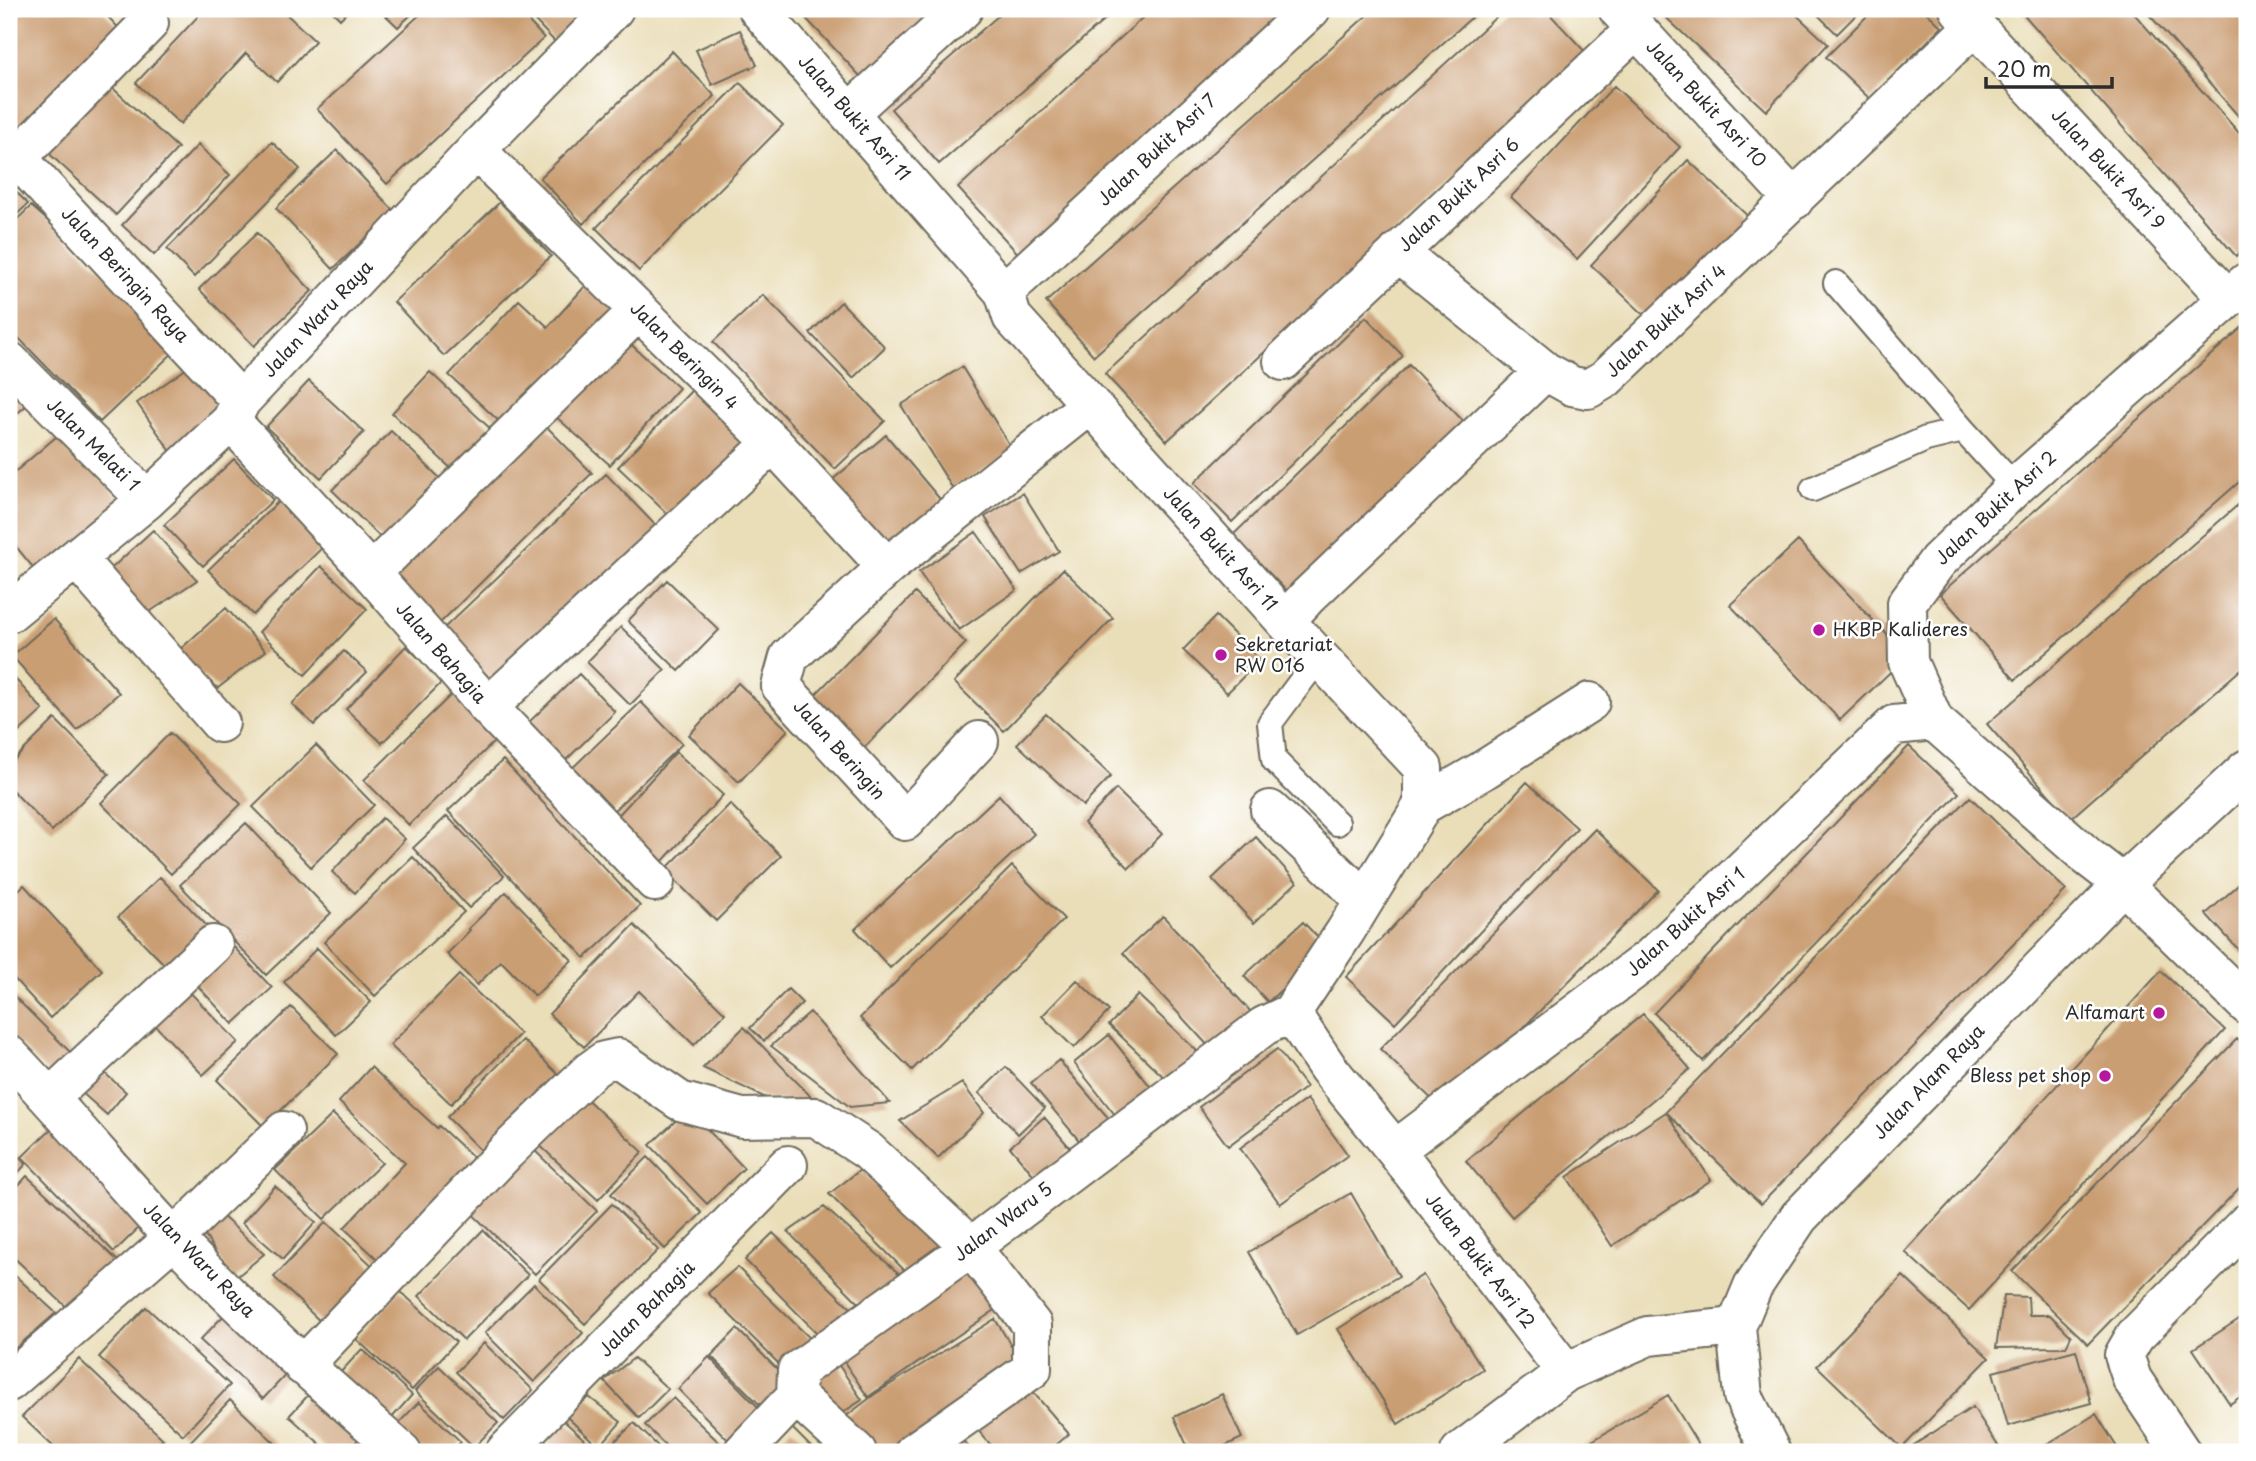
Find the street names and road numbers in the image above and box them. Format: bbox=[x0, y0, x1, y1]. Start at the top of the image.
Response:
street label: Jalan Bukit Asri 10 bbox=[1641, 33, 1774, 173]
street label: Jalan Bukit Asri 11 bbox=[793, 48, 918, 186]
street label: Jalan Bukit Asri 7 bbox=[1090, 86, 1222, 211]
street label: Jalan Bukit Asri 9 bbox=[2046, 102, 2172, 234]
street label: Jalan Bukit Asri 6 bbox=[1391, 130, 1525, 257]
street label: Jalan Beringin Raya bbox=[56, 200, 197, 348]
street label: Jalan Waru Raya bbox=[255, 253, 379, 383]
street label: Jalan Bukit Asri 4 bbox=[1599, 257, 1731, 383]
street label: Jalan Beringin 4 bbox=[625, 295, 745, 415]
street label: Jalan Melati 1 bbox=[41, 391, 147, 497]
street label: Jalan Bukit Asri 2 bbox=[1928, 443, 2062, 570]
street label: Jalan Bukit Asri 11 bbox=[1158, 480, 1284, 616]
street label: Jalan Bahagia bbox=[390, 595, 494, 709]
street label: Jalan Beringin bbox=[788, 693, 893, 805]
street label: Jalan Bukit Asri 1 bbox=[1619, 860, 1751, 982]
street label: Jalan Alam Raya bbox=[1866, 1017, 1991, 1145]
street label: Jalan Waru 5 bbox=[947, 1175, 1057, 1267]
street label: Jalan Bukit Asri 12 bbox=[1420, 1187, 1543, 1333]
street label: Jalan Waru Raya bbox=[138, 1195, 263, 1323]
street label: Jalan Bahagia bbox=[592, 1254, 700, 1362]

